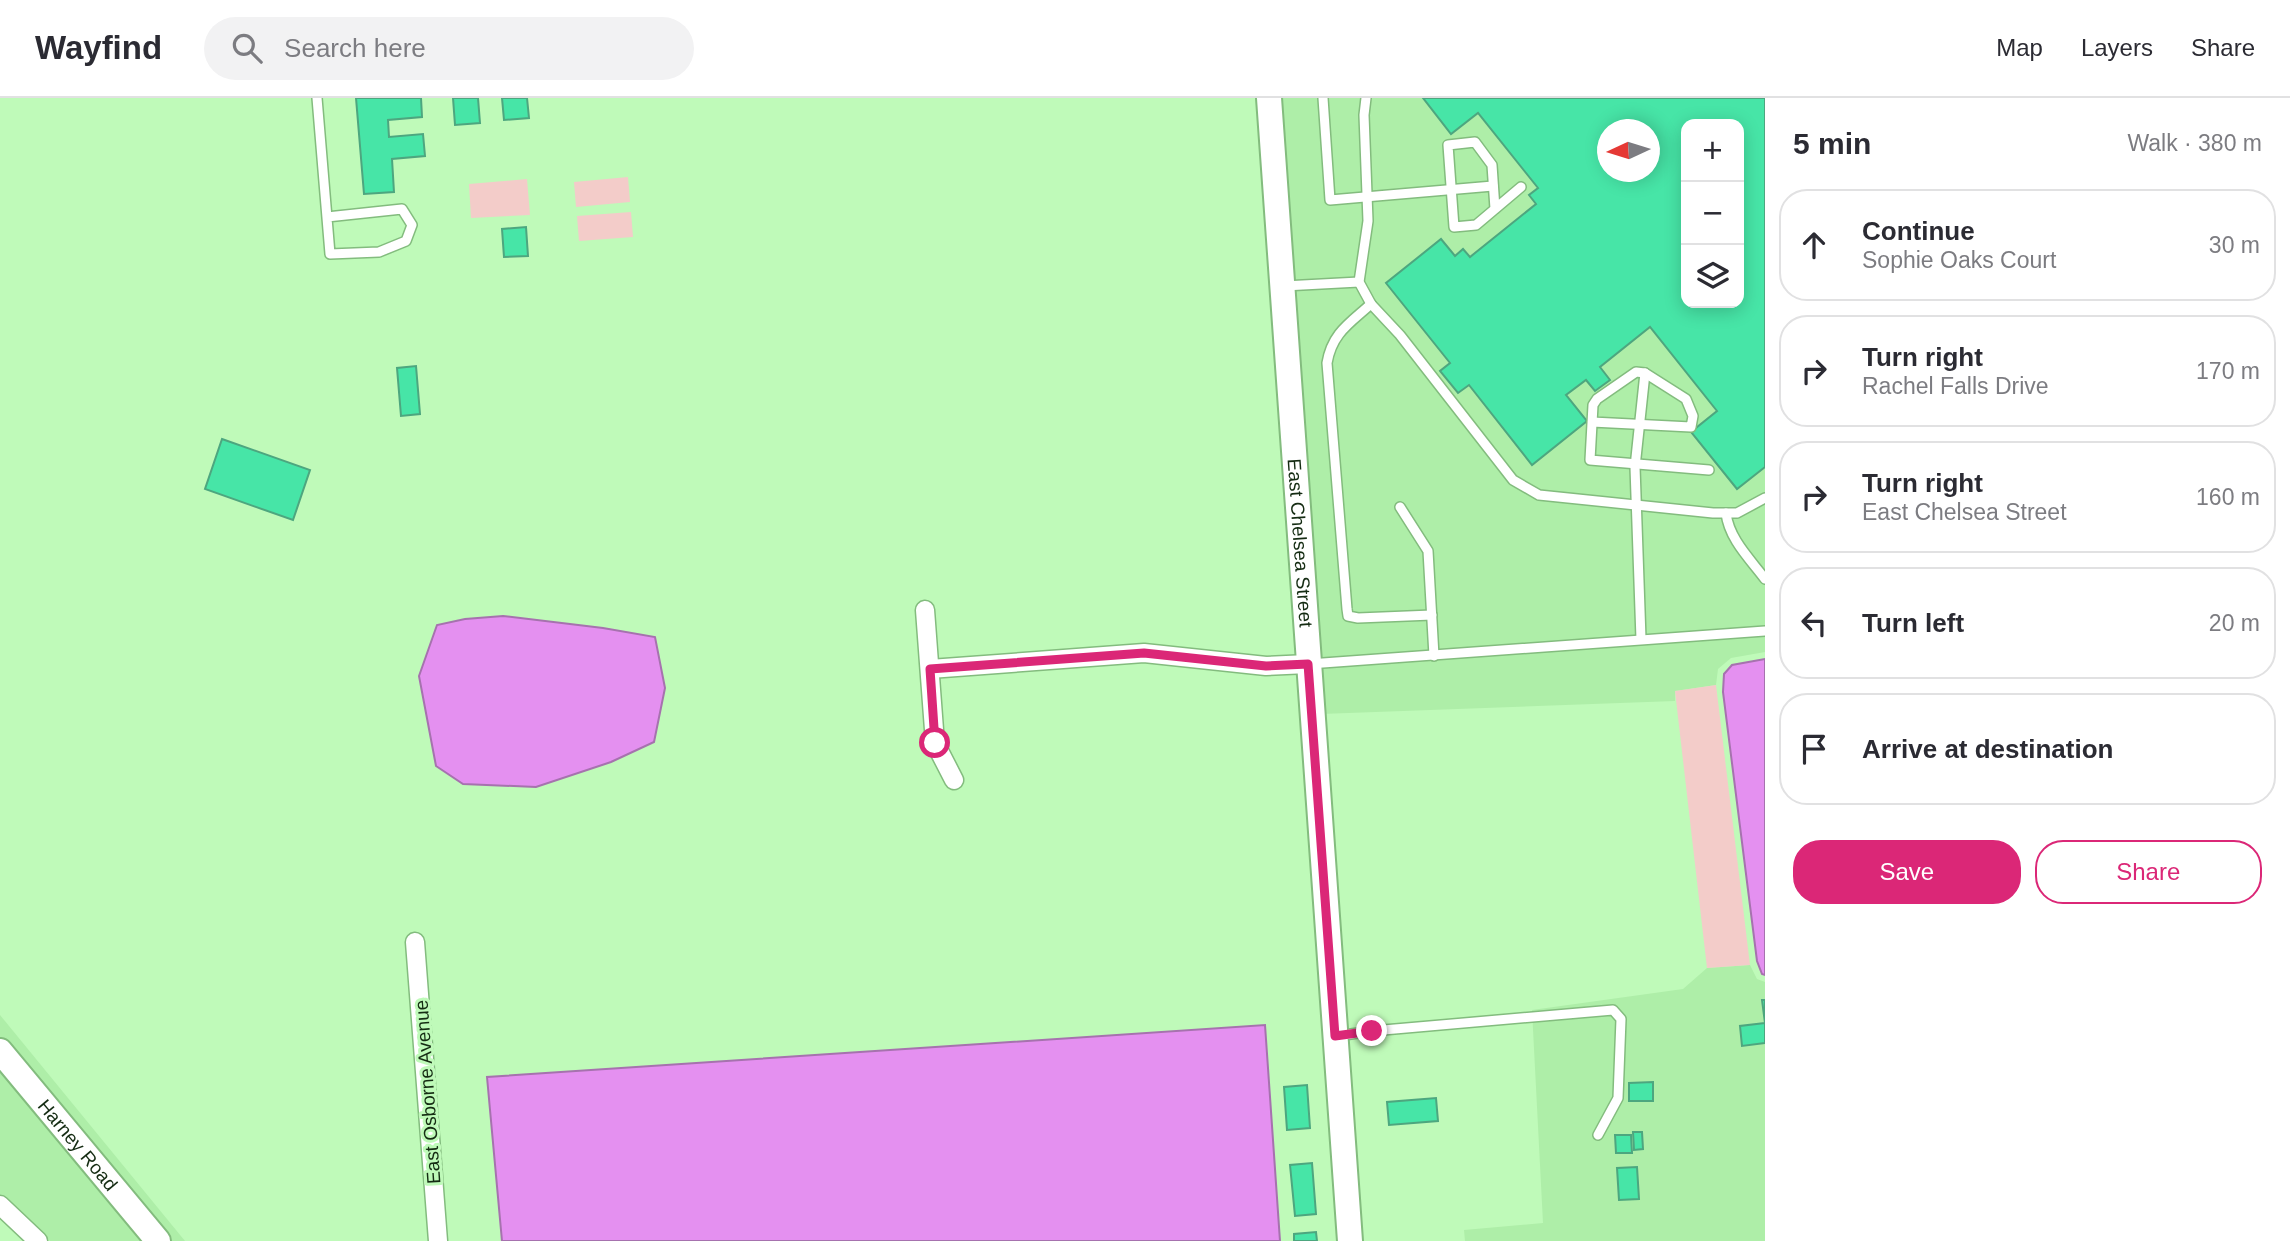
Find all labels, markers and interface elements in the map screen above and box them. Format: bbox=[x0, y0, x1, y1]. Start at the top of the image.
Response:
search box bbox=[204, 17, 694, 80]
text: Wayfind bbox=[35, 29, 162, 66]
icon: search bbox=[228, 29, 266, 67]
text: Search here bbox=[284, 33, 426, 63]
text: Map bbox=[1996, 34, 2043, 61]
text: Layers bbox=[2081, 34, 2153, 61]
text: Share bbox=[2191, 34, 2255, 61]
north arrow bbox=[1597, 119, 1660, 182]
map controls bbox=[1681, 119, 1744, 308]
button: + bbox=[1681, 119, 1744, 182]
text: 5 min bbox=[1793, 127, 1871, 160]
text: Walk · 380 m bbox=[2127, 130, 2262, 156]
button: − bbox=[1681, 182, 1744, 245]
text: Continue bbox=[1862, 216, 1975, 246]
icon: ahead bbox=[1795, 226, 1833, 264]
text: 30 m bbox=[2209, 232, 2260, 258]
button: layers bbox=[1681, 245, 1744, 308]
text: Sophie Oaks Court bbox=[1862, 247, 2056, 273]
text: Turn right bbox=[1862, 342, 1983, 372]
icon: right bbox=[1795, 352, 1833, 390]
text: 170 m bbox=[2196, 358, 2260, 384]
text: Rachel Falls Drive bbox=[1862, 373, 2049, 399]
street label: East Chelsea Street bbox=[1284, 458, 1317, 629]
text: Turn right bbox=[1862, 468, 1983, 498]
icon: right bbox=[1795, 478, 1833, 516]
text: 160 m bbox=[2196, 484, 2260, 510]
text: East Chelsea Street bbox=[1862, 499, 2067, 525]
icon: left bbox=[1795, 604, 1833, 642]
text: Turn left bbox=[1862, 608, 1964, 638]
text: 20 m bbox=[2209, 610, 2260, 636]
route start bbox=[919, 727, 950, 758]
icon: arrive bbox=[1795, 730, 1833, 768]
text: Arrive at destination bbox=[1862, 734, 2113, 764]
button: Save bbox=[1793, 840, 2021, 904]
button: Share bbox=[2035, 840, 2262, 904]
street label: East Osborne Avenue bbox=[411, 999, 444, 1185]
route end bbox=[1356, 1015, 1387, 1046]
street label: Harney Road bbox=[34, 1095, 122, 1195]

